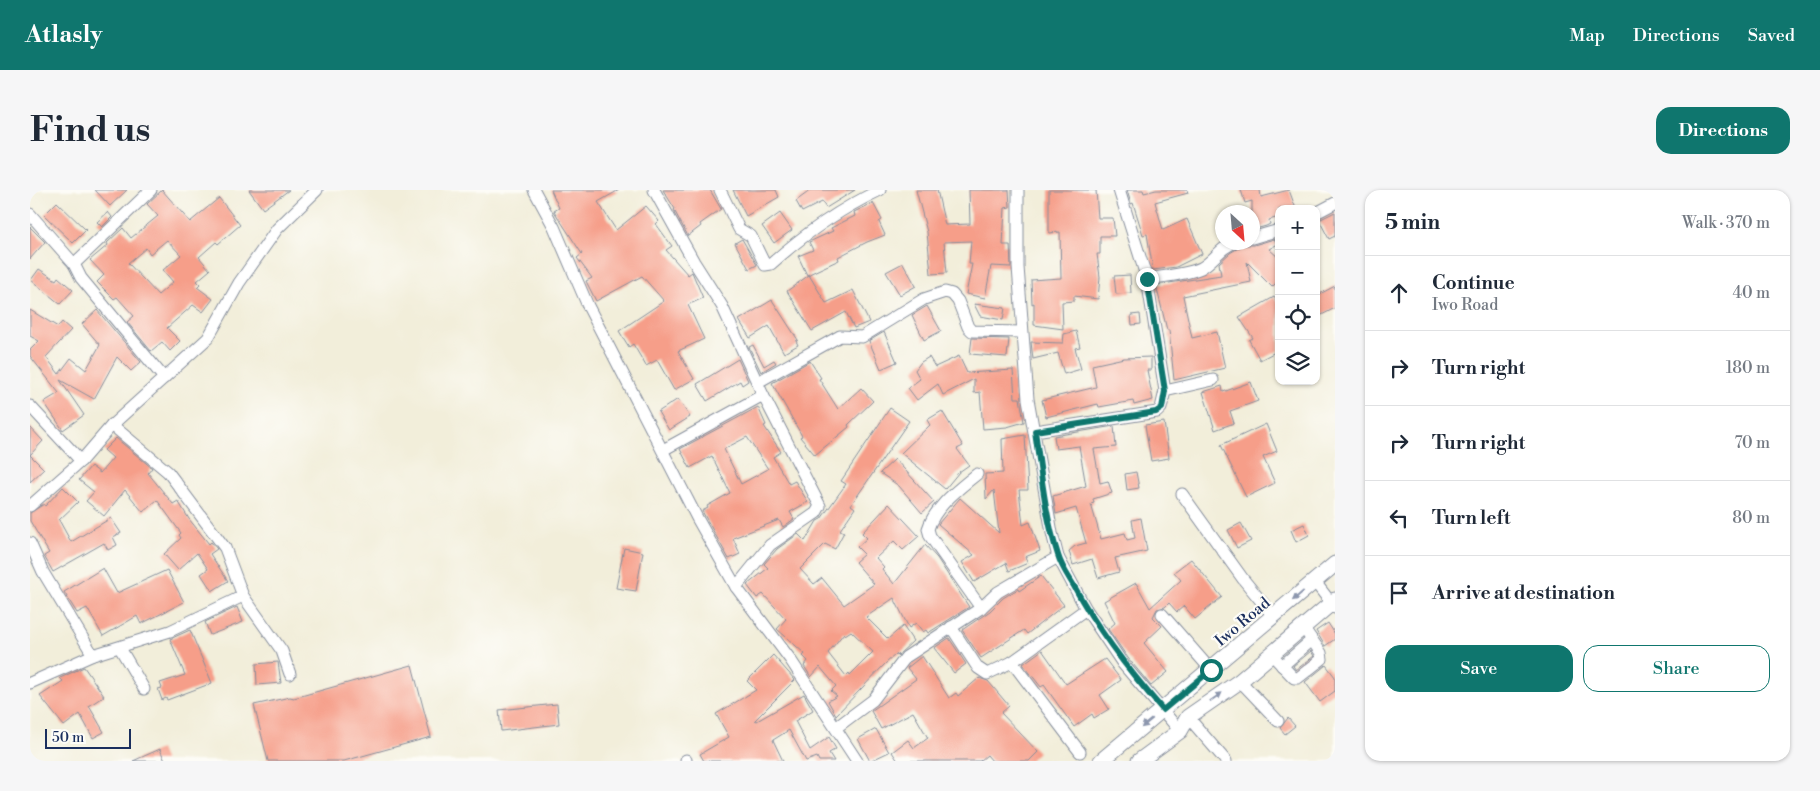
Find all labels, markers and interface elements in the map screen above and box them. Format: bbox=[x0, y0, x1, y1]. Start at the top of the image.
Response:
text: Atlasly bbox=[25, 20, 102, 50]
text: Map bbox=[1569, 24, 1605, 47]
text: Directions bbox=[1633, 24, 1720, 47]
text: Saved bbox=[1748, 24, 1795, 47]
button: Directions bbox=[1656, 107, 1790, 154]
text: Find us bbox=[30, 109, 150, 152]
north arrow bbox=[1215, 205, 1260, 250]
map controls bbox=[1275, 205, 1320, 385]
button: + bbox=[1275, 205, 1320, 250]
text: 5 min bbox=[1385, 210, 1440, 236]
text: Walk · 370 m bbox=[1682, 213, 1770, 233]
button: − bbox=[1275, 250, 1320, 295]
route end bbox=[1136, 268, 1159, 291]
text: Continue bbox=[1432, 271, 1515, 295]
icon: ahead bbox=[1385, 279, 1413, 307]
text: 40 m bbox=[1733, 283, 1770, 303]
button: locate bbox=[1275, 295, 1320, 340]
text: Iwo Road bbox=[1432, 295, 1498, 315]
button: layers bbox=[1275, 340, 1320, 385]
icon: right bbox=[1385, 354, 1413, 382]
text: Turn right bbox=[1432, 356, 1525, 380]
text: 180 m bbox=[1726, 358, 1770, 378]
icon: right bbox=[1385, 429, 1413, 457]
text: Turn right bbox=[1432, 431, 1525, 455]
text: 70 m bbox=[1734, 433, 1770, 453]
icon: left bbox=[1385, 504, 1413, 532]
text: Turn left bbox=[1432, 506, 1511, 530]
text: 80 m bbox=[1732, 508, 1770, 528]
icon: arrive bbox=[1385, 579, 1413, 607]
text: Arrive at destination bbox=[1432, 581, 1615, 605]
one-way arrow bbox=[1292, 590, 1304, 601]
street label: Iwo Road bbox=[1211, 593, 1274, 651]
button: Save bbox=[1385, 645, 1573, 692]
button: Share bbox=[1583, 645, 1770, 692]
route start bbox=[1200, 659, 1223, 682]
one-way arrow bbox=[1209, 692, 1223, 702]
one-way arrow bbox=[1141, 718, 1154, 729]
scale bar bbox=[45, 726, 131, 749]
text: 50 m bbox=[52, 729, 84, 747]

